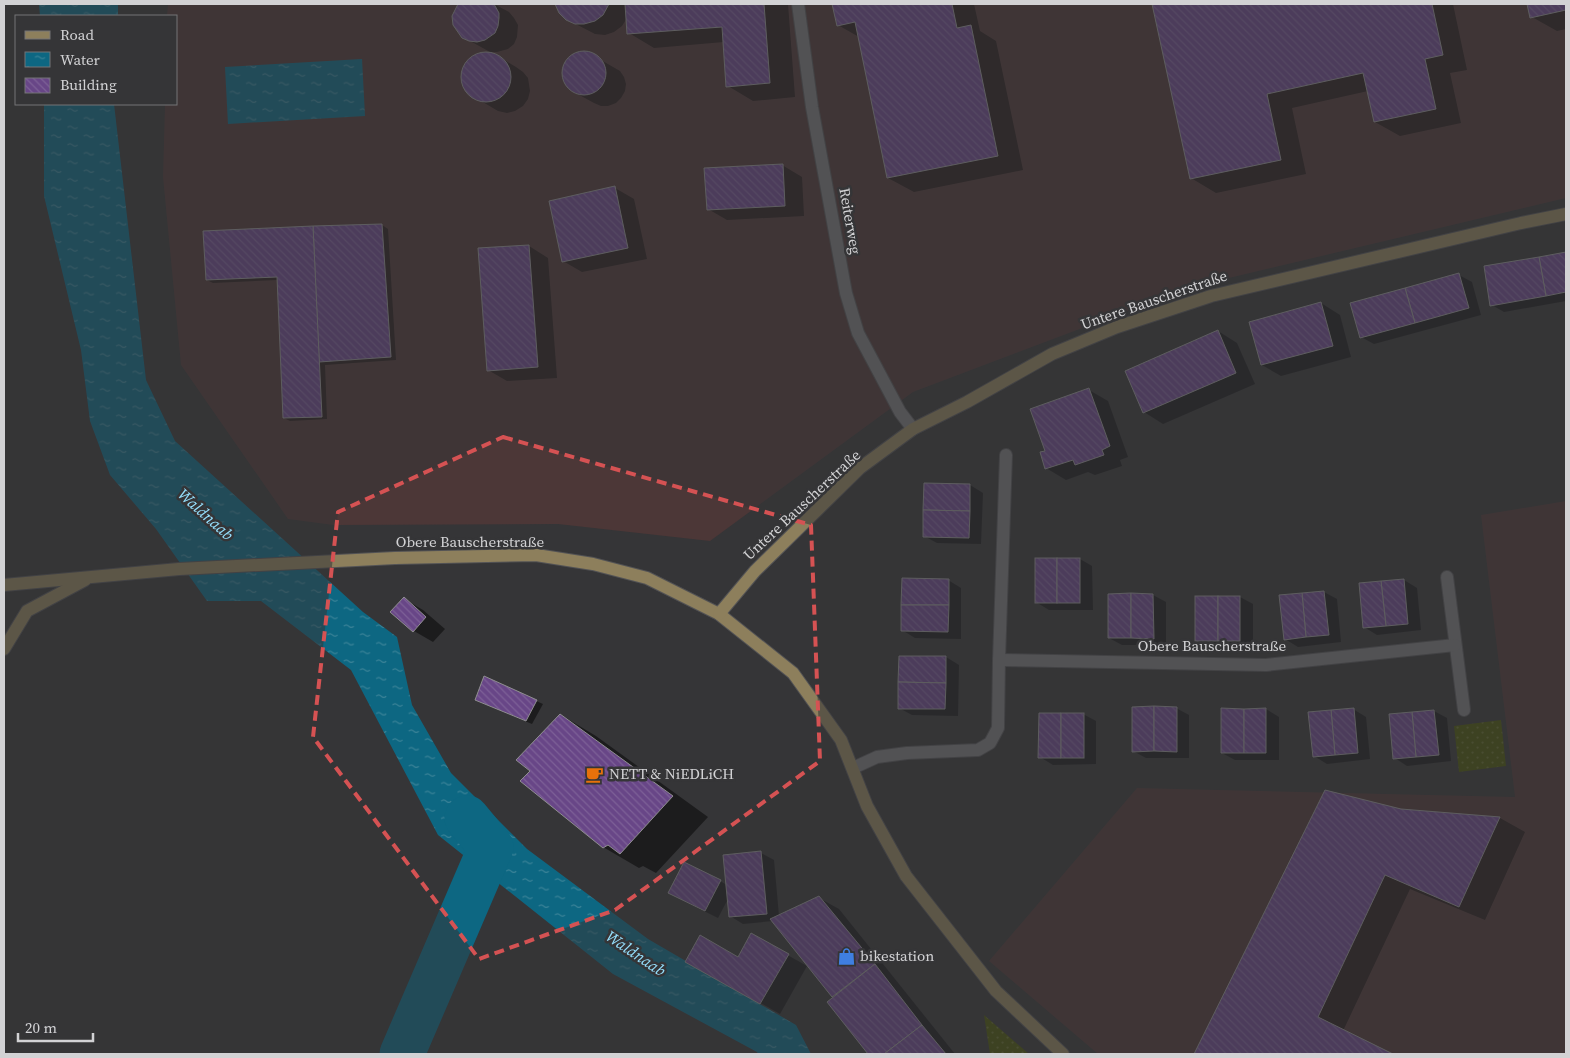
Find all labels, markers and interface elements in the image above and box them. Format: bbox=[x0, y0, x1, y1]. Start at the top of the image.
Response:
legend bbox=[15, 15, 178, 105]
text: Road bbox=[60, 24, 94, 45]
text: Water bbox=[60, 49, 101, 70]
text: Building bbox=[60, 74, 117, 95]
street label: Reiterweg bbox=[834, 186, 867, 256]
street label: Untere Bauscherstraße bbox=[1078, 265, 1230, 334]
street label: Untere Bauscherstraße bbox=[738, 444, 865, 565]
water label: Waldnaab bbox=[173, 483, 239, 545]
street label: Obere Bauscherstraße bbox=[396, 531, 545, 552]
street label: Obere Bauscherstraße bbox=[1138, 635, 1287, 656]
place label: NETT & NiEDLiCH bbox=[609, 763, 734, 784]
cafe icon: NETT & NiEDLiCH bbox=[585, 764, 605, 784]
water label: Waldnaab bbox=[602, 925, 670, 981]
place label: bikestation bbox=[860, 945, 934, 966]
shop icon: bikestation bbox=[836, 946, 856, 966]
scale bar bbox=[18, 1010, 92, 1042]
text: 20 m bbox=[25, 1017, 57, 1038]

